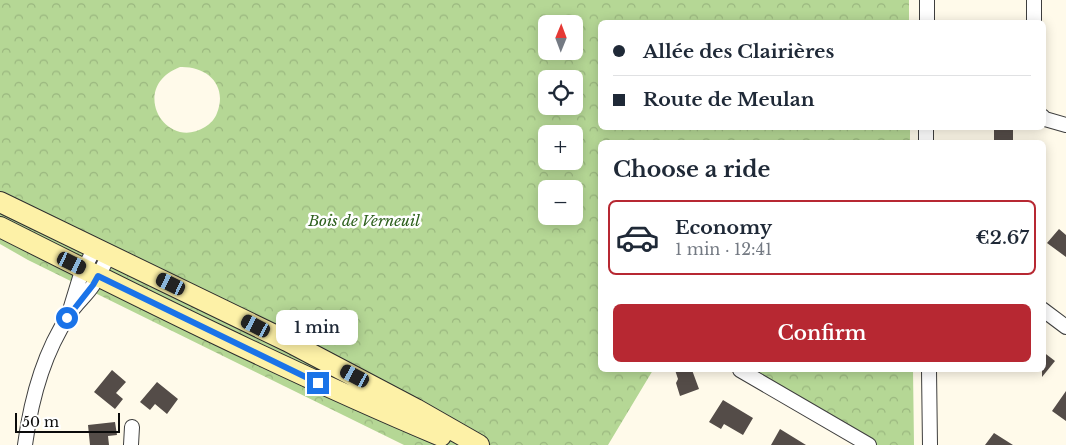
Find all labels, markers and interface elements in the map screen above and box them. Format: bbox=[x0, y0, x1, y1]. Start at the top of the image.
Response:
north arrow bbox=[538, 15, 582, 60]
map controls bbox=[538, 15, 583, 225]
text: Allée des Clairières bbox=[643, 40, 834, 63]
button: locate bbox=[538, 70, 583, 115]
text: Route de Meulan bbox=[643, 88, 815, 111]
button: + bbox=[538, 125, 583, 170]
text: Choose a ride bbox=[613, 156, 770, 183]
button: − bbox=[538, 180, 583, 225]
park label: Bois de Verneuil bbox=[307, 211, 420, 230]
icon: car bbox=[615, 215, 660, 260]
text: Economy bbox=[675, 216, 772, 239]
text: €2.67 bbox=[976, 226, 1029, 249]
text: 1 min · 12:41 bbox=[675, 239, 772, 259]
car bbox=[55, 250, 88, 276]
car bbox=[154, 271, 187, 297]
button: Confirm bbox=[613, 304, 1031, 362]
route start bbox=[56, 307, 78, 329]
callout: 1 min bbox=[277, 310, 359, 346]
car bbox=[239, 313, 272, 339]
text: 1 min bbox=[294, 317, 340, 337]
car bbox=[338, 362, 371, 390]
route end bbox=[307, 372, 329, 394]
scale bar bbox=[15, 410, 120, 433]
text: 50 m bbox=[22, 413, 59, 431]

